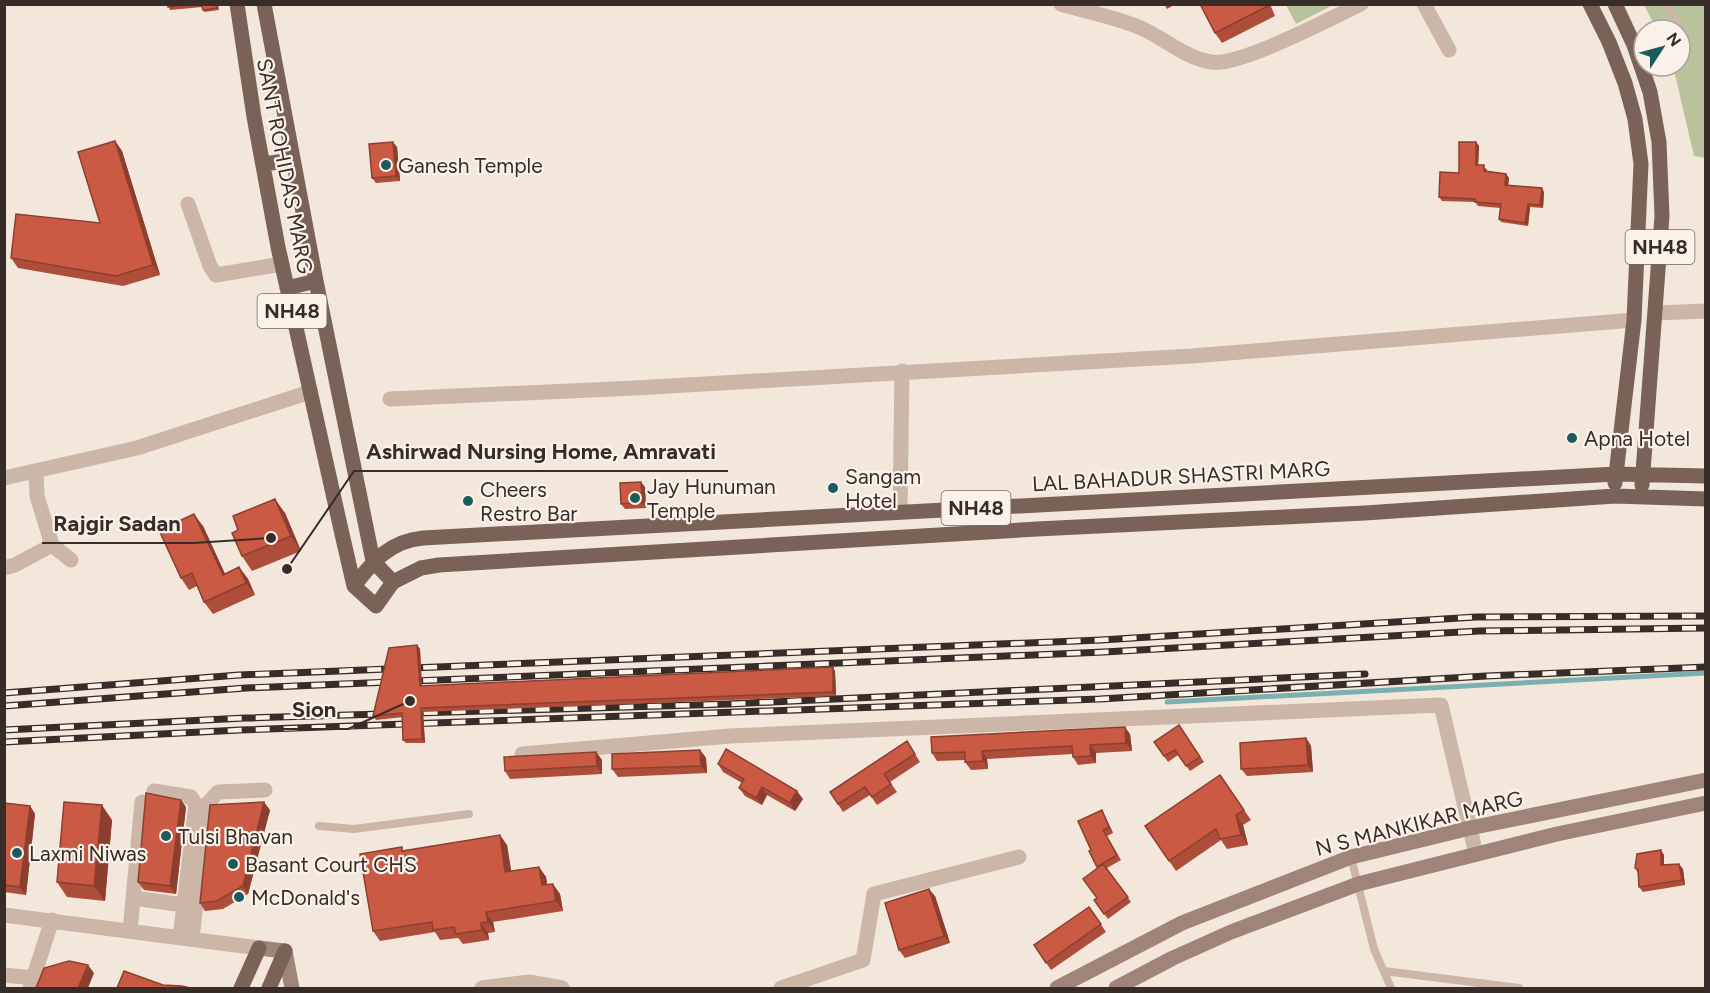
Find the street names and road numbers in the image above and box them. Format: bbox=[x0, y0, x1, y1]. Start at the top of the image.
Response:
street label: SANT ROHIDAS MARG bbox=[252, 56, 318, 276]
road number: NH48 bbox=[1626, 230, 1694, 264]
road number: NH48 bbox=[258, 294, 326, 328]
street label: LAL BAHADUR SHASTRI MARG bbox=[1031, 456, 1331, 496]
road number: NH48 bbox=[942, 491, 1010, 525]
street label: N S MANKIKAR MARG bbox=[1313, 785, 1525, 861]

